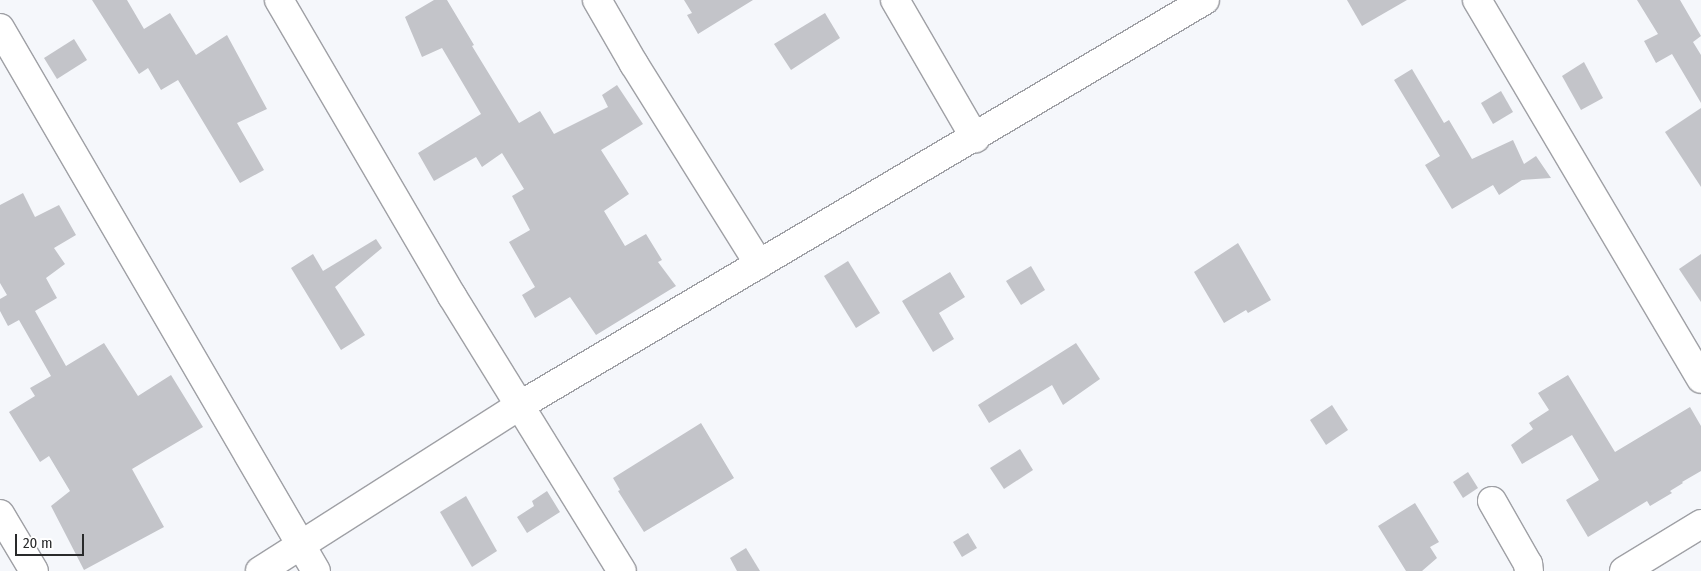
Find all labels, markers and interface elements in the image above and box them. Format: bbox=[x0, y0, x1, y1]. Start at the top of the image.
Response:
scale bar bbox=[18, 524, 86, 556]
text: 20 m bbox=[23, 534, 53, 552]

